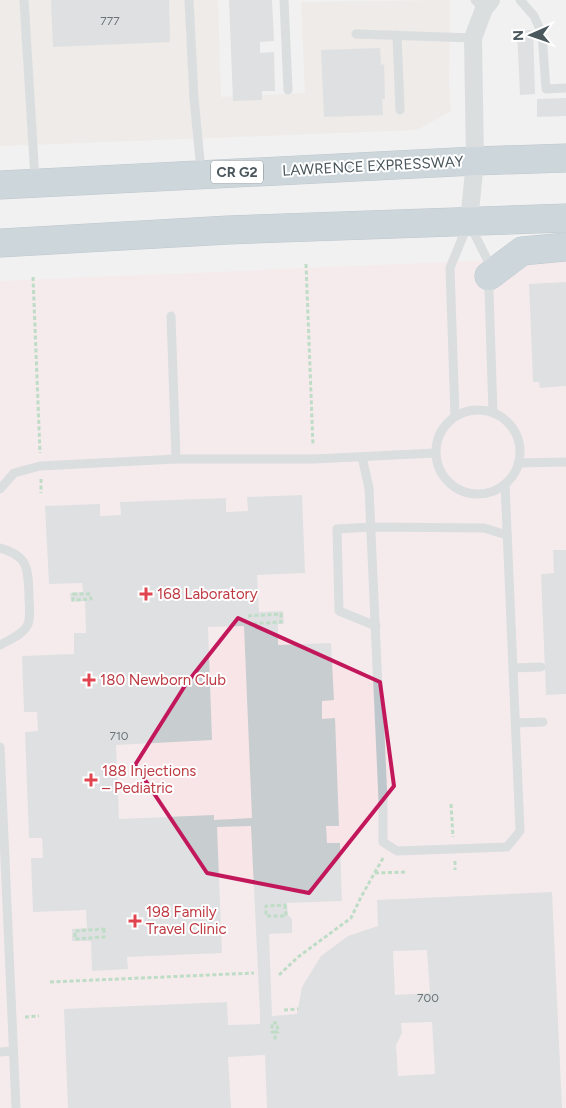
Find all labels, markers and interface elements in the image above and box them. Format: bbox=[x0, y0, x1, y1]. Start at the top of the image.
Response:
north arrow bbox=[506, 10, 556, 60]
house number: 777 bbox=[100, 14, 120, 28]
text: N bbox=[510, 30, 527, 41]
street label: LAWRENCE EXPRESSWAY bbox=[282, 152, 464, 180]
road number: CR G2 bbox=[211, 160, 263, 183]
place label: 168 Laboratory bbox=[157, 585, 258, 603]
marker: 168 Laboratory bbox=[139, 587, 153, 601]
place label: 180 Newborn Club bbox=[100, 671, 226, 689]
marker: 180 Newborn Club bbox=[82, 673, 96, 687]
house number: 710 bbox=[109, 729, 129, 743]
place label: 188 Injections – Pediatric bbox=[102, 762, 196, 797]
marker: 188 Injections – Pediatric bbox=[84, 773, 98, 787]
place label: 198 Family Travel Clinic bbox=[146, 903, 227, 938]
marker: 198 Family Travel Clinic bbox=[128, 914, 142, 928]
house number: 700 bbox=[417, 991, 439, 1005]

